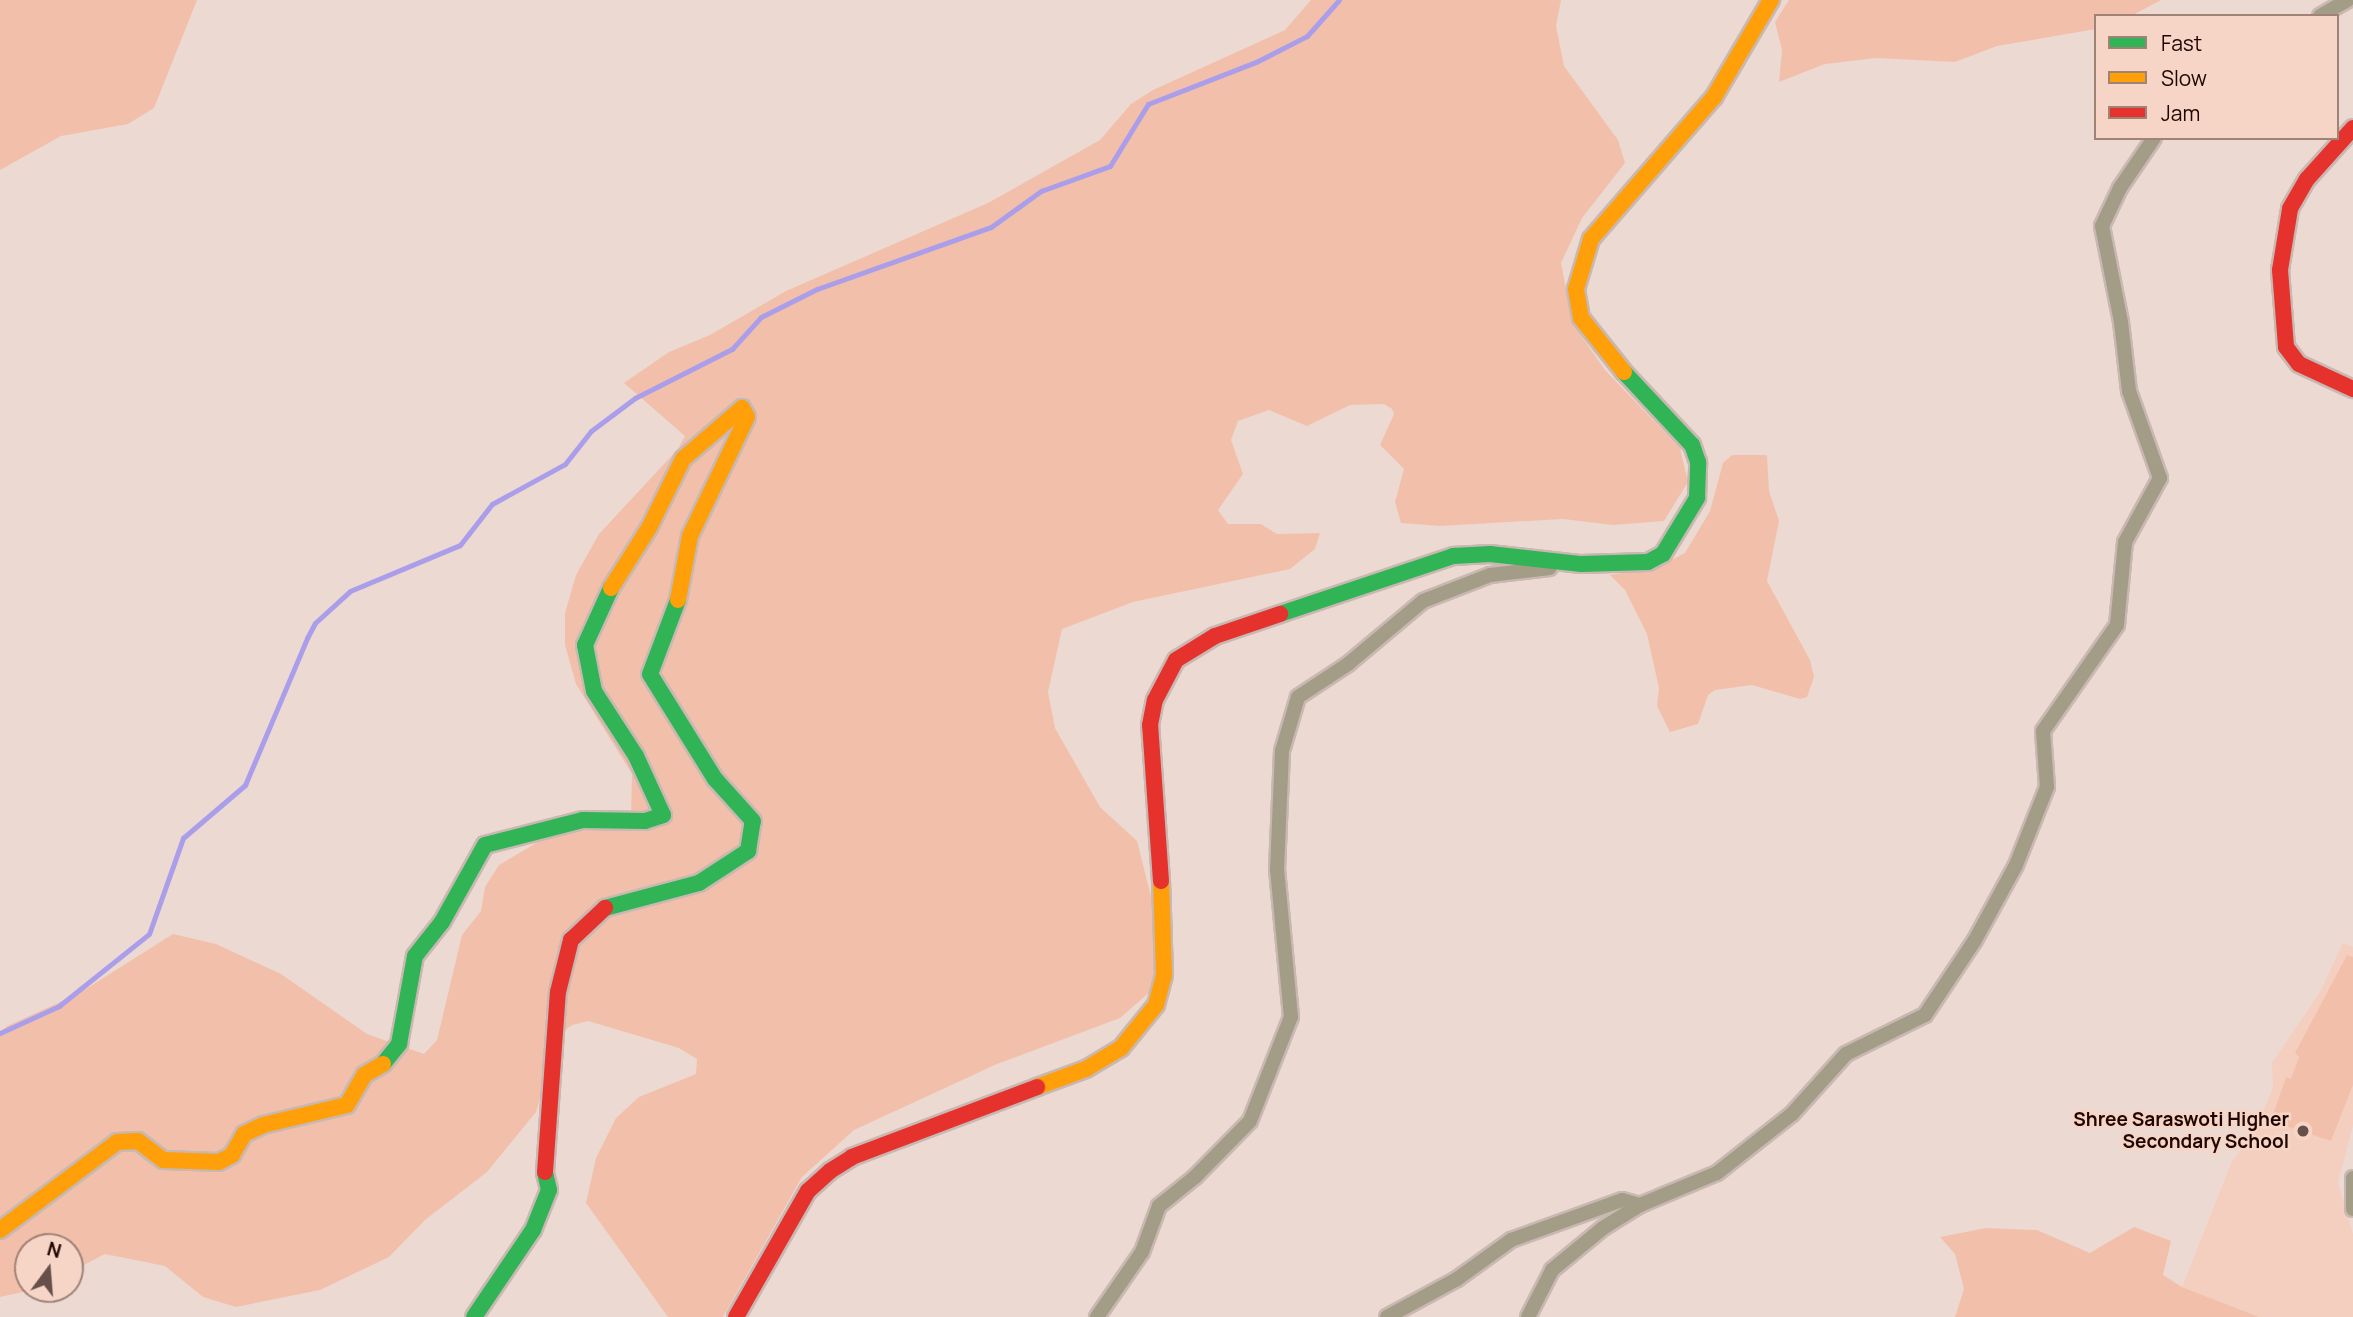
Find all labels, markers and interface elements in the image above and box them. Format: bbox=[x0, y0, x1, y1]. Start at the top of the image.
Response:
legend bbox=[2094, 14, 2339, 140]
text: Fast bbox=[2161, 29, 2202, 57]
text: Slow bbox=[2161, 64, 2207, 92]
text: Jam bbox=[2161, 99, 2200, 127]
place label: Shree Saraswoti Higher Secondary School bbox=[2073, 1109, 2289, 1153]
marker: Shree Saraswoti Higher Secondary School bbox=[2295, 1123, 2311, 1139]
north arrow bbox=[14, 1233, 84, 1303]
text: N bbox=[44, 1235, 64, 1264]

